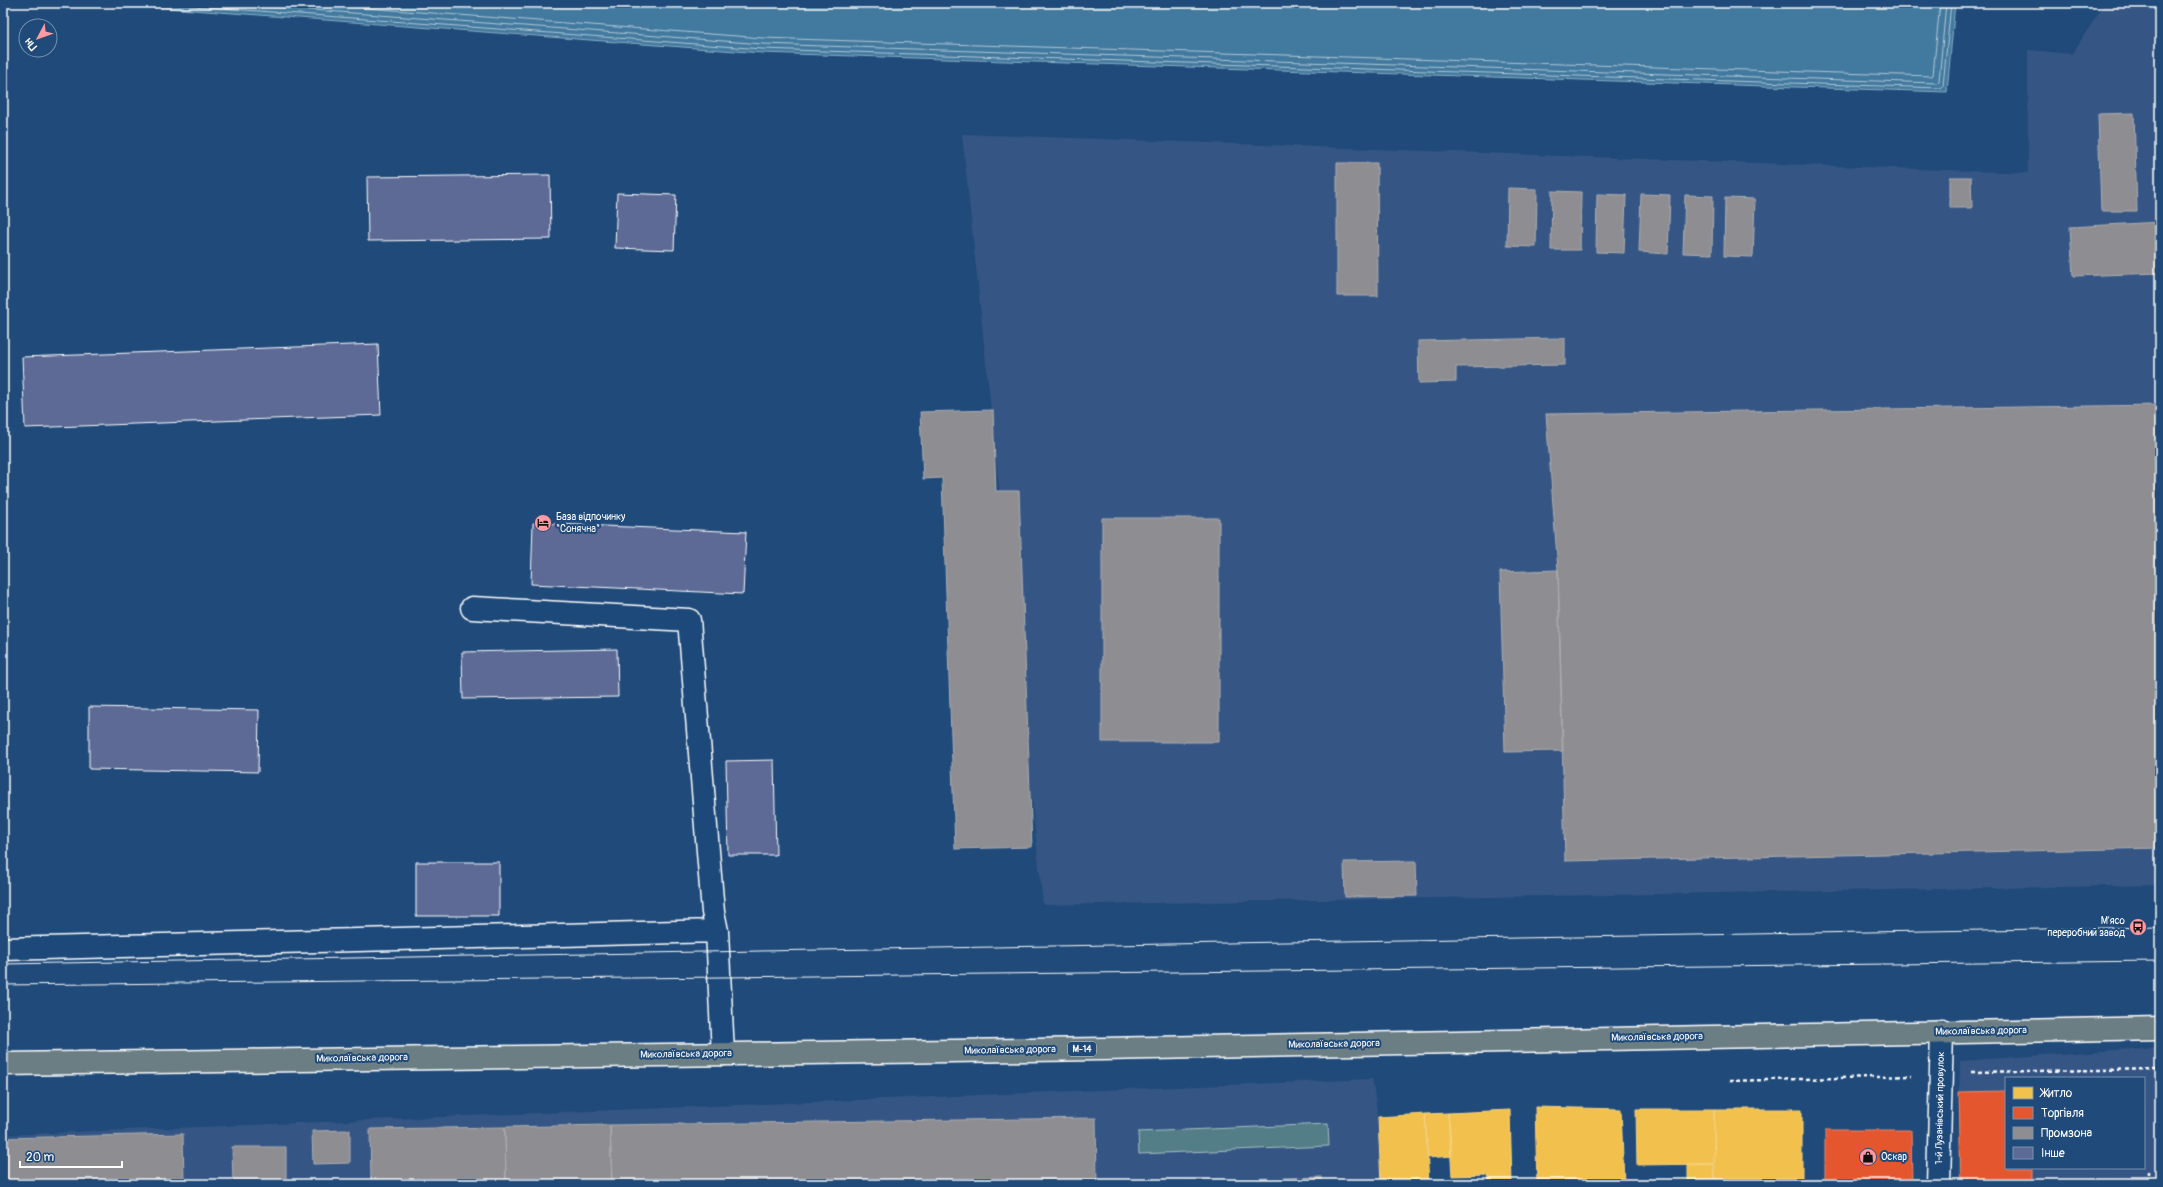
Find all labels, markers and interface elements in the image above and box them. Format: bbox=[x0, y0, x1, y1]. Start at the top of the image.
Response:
north arrow bbox=[18, 18, 58, 58]
text: Пн bbox=[22, 35, 40, 53]
place label: База відпочинку "Сонячна" bbox=[556, 511, 626, 535]
hotel icon: База відпочинку "Сонячна" bbox=[533, 513, 553, 533]
place label: М'ясо переробний завод bbox=[2047, 915, 2126, 939]
bus stop icon: М'ясо переробний завод bbox=[2128, 917, 2148, 937]
street label: Миколаївська дорога bbox=[1935, 1024, 2027, 1038]
street label: Миколаївська дорога bbox=[1611, 1030, 1703, 1044]
street label: Миколаївська дорога bbox=[1288, 1037, 1380, 1051]
road number: М-14 bbox=[1068, 1042, 1096, 1056]
street label: Миколаївська дорога bbox=[964, 1043, 1056, 1057]
street label: Миколаївська дорога bbox=[640, 1047, 732, 1061]
street label: Миколаївська дорога bbox=[316, 1051, 408, 1065]
street label: 1-й Лузанівський провулок bbox=[1933, 1051, 1947, 1165]
legend bbox=[2005, 1077, 2145, 1169]
text: Житло bbox=[2039, 1086, 2073, 1101]
text: Торгівля bbox=[2041, 1106, 2084, 1121]
text: Промзона bbox=[2041, 1126, 2092, 1141]
scale bar bbox=[20, 1143, 122, 1169]
text: Інше bbox=[2041, 1146, 2065, 1161]
shop icon: Оскар bbox=[1858, 1147, 1878, 1167]
text: 20 m bbox=[26, 1150, 55, 1165]
place label: Оскар bbox=[1881, 1151, 1907, 1163]

